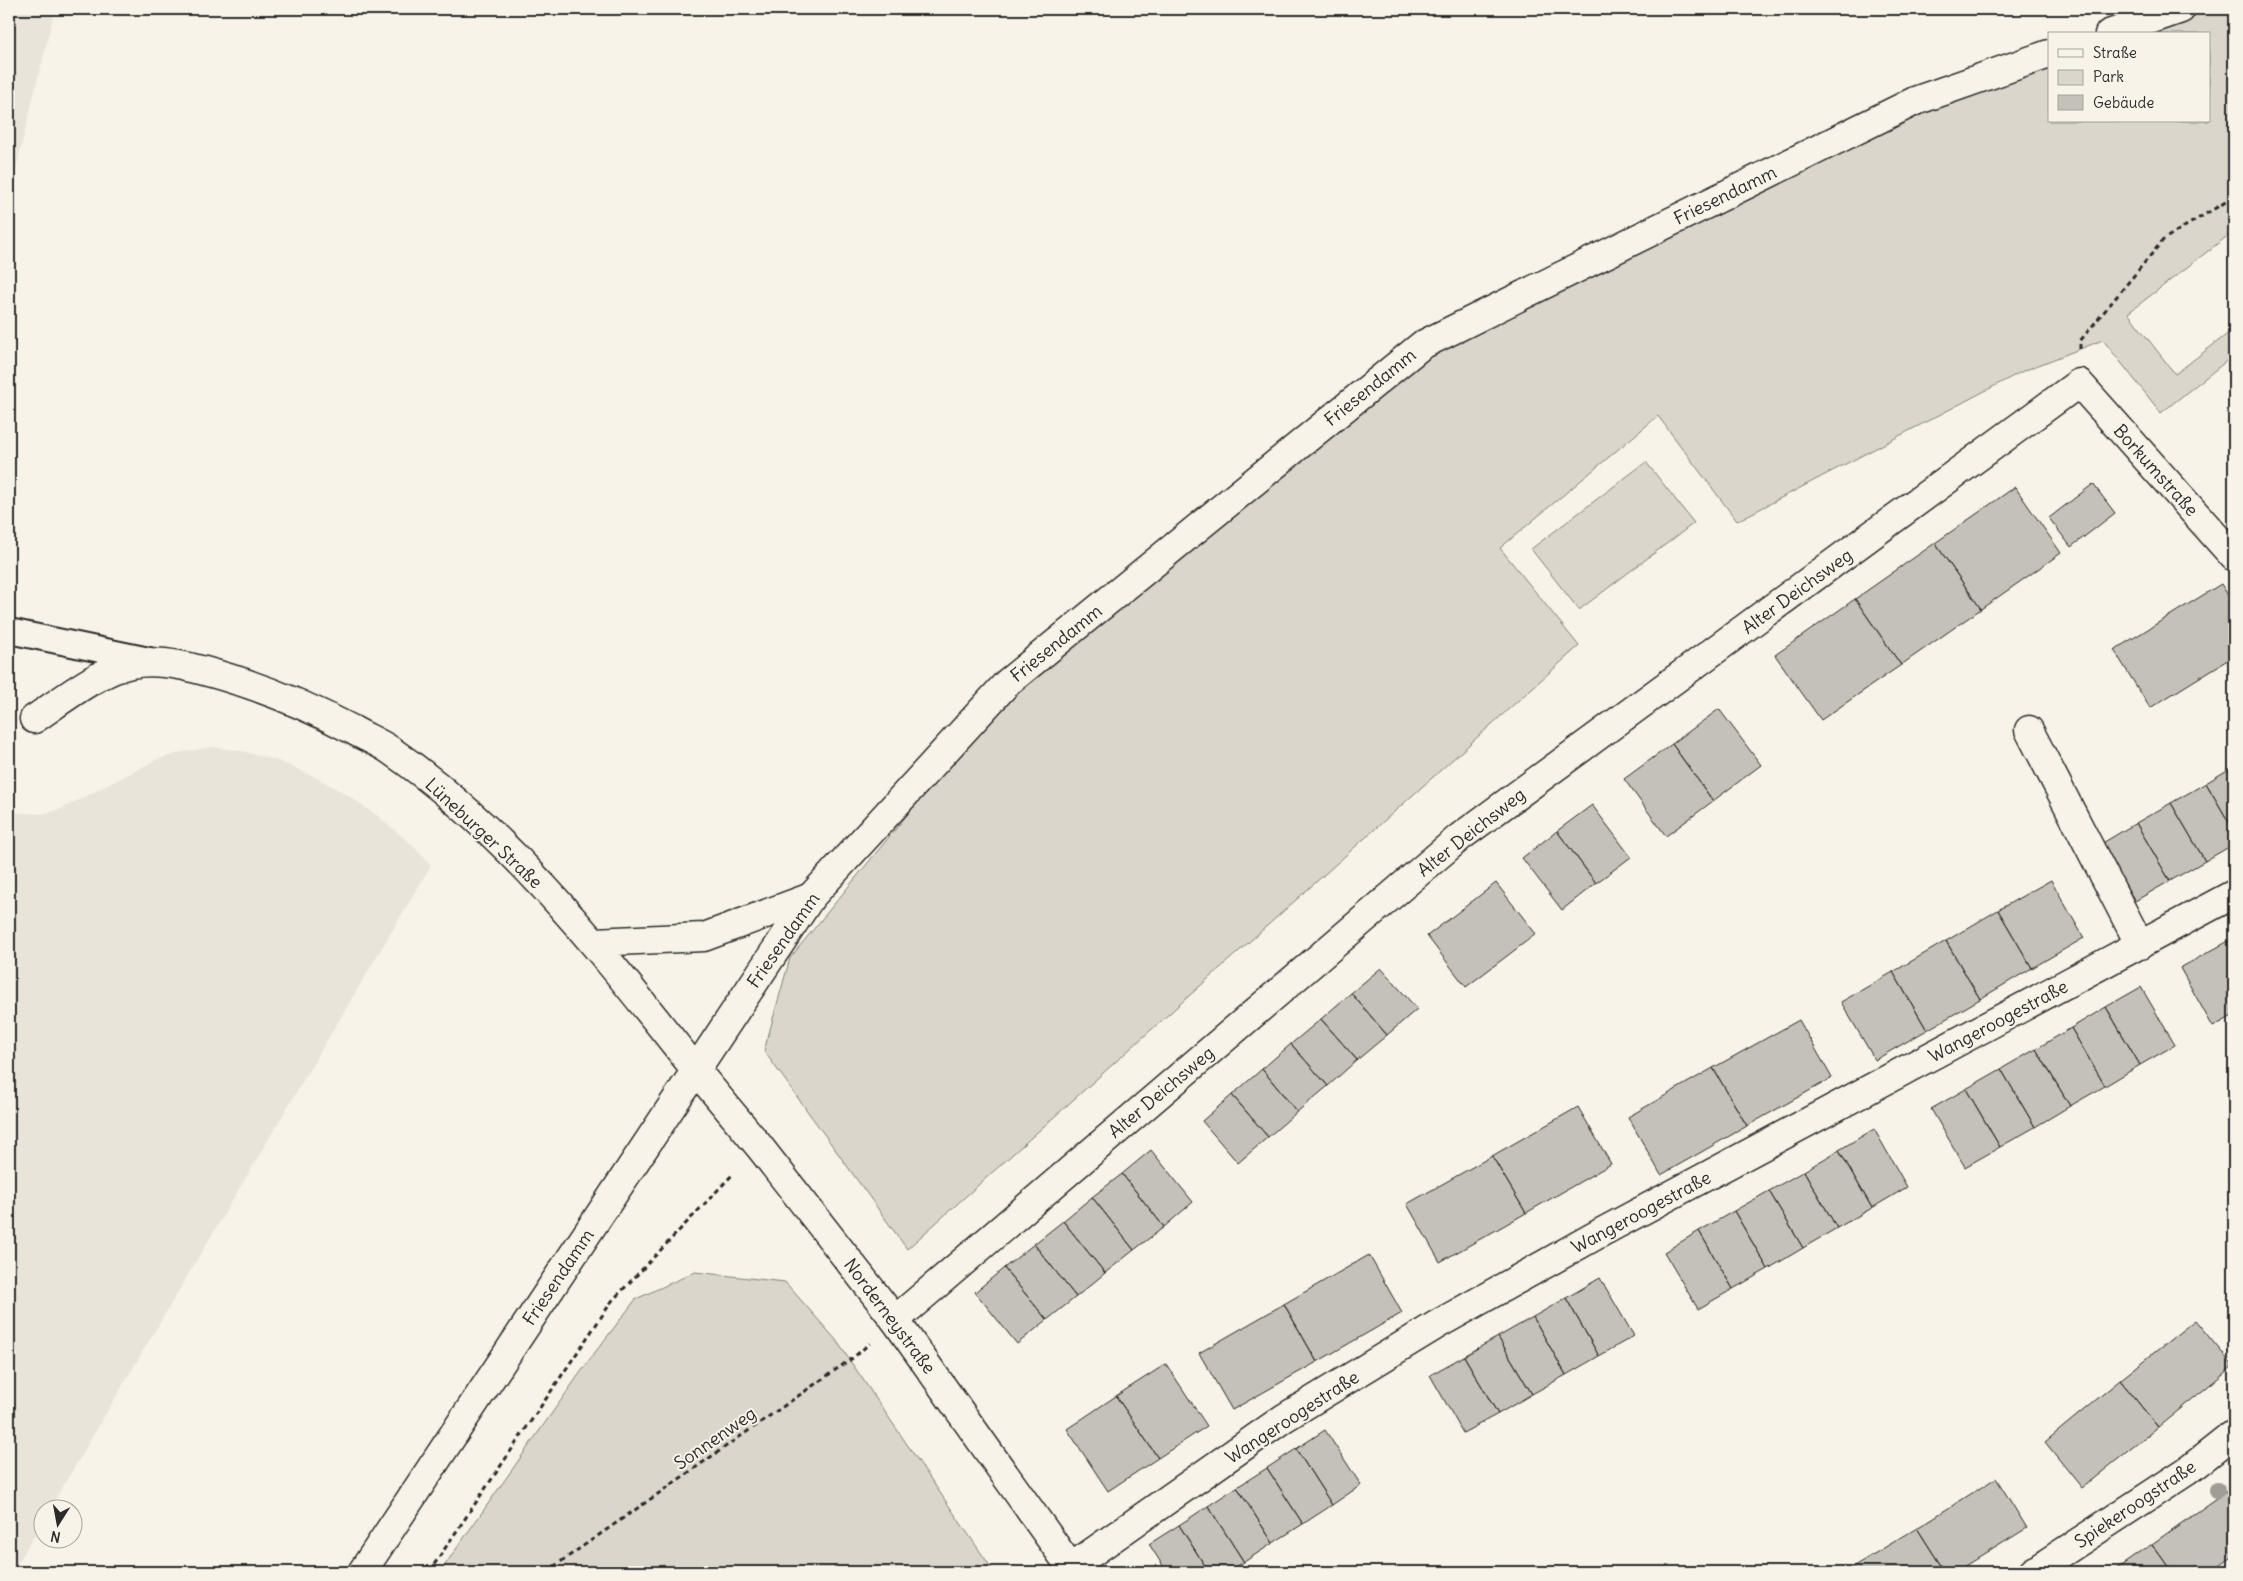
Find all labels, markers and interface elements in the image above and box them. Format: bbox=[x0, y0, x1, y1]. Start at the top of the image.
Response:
legend bbox=[2048, 32, 2210, 122]
text: Straße bbox=[2093, 43, 2137, 62]
text: Park bbox=[2093, 67, 2124, 86]
text: Gebäude bbox=[2093, 93, 2154, 112]
street label: Friesendamm bbox=[1670, 160, 1780, 230]
street label: Friesendamm bbox=[1320, 343, 1421, 431]
street label: Borkumstraße bbox=[2109, 419, 2203, 521]
street label: Alter Deichsweg bbox=[1737, 543, 1857, 639]
street label: Friesendamm bbox=[1006, 599, 1107, 687]
street label: Lüneburger Straße bbox=[421, 773, 547, 893]
street label: Alter Deichsweg bbox=[1412, 783, 1530, 881]
street label: Friesendamm bbox=[742, 888, 824, 992]
street label: Wangeroogestraße bbox=[1924, 975, 2072, 1067]
street label: Alter Deichsweg bbox=[1103, 1041, 1219, 1143]
street label: Wangeroogestraße bbox=[1567, 1166, 1715, 1258]
street label: Friesendamm bbox=[517, 1224, 599, 1330]
street label: Norderneystraße bbox=[839, 1254, 941, 1378]
street label: Wangeroogestraße bbox=[1221, 1365, 1363, 1469]
street label: Sonnenweg bbox=[670, 1401, 760, 1475]
street label: Spiekeroogstraße bbox=[2070, 1455, 2200, 1553]
north arrow bbox=[32, 1498, 82, 1548]
text: N bbox=[49, 1527, 62, 1547]

